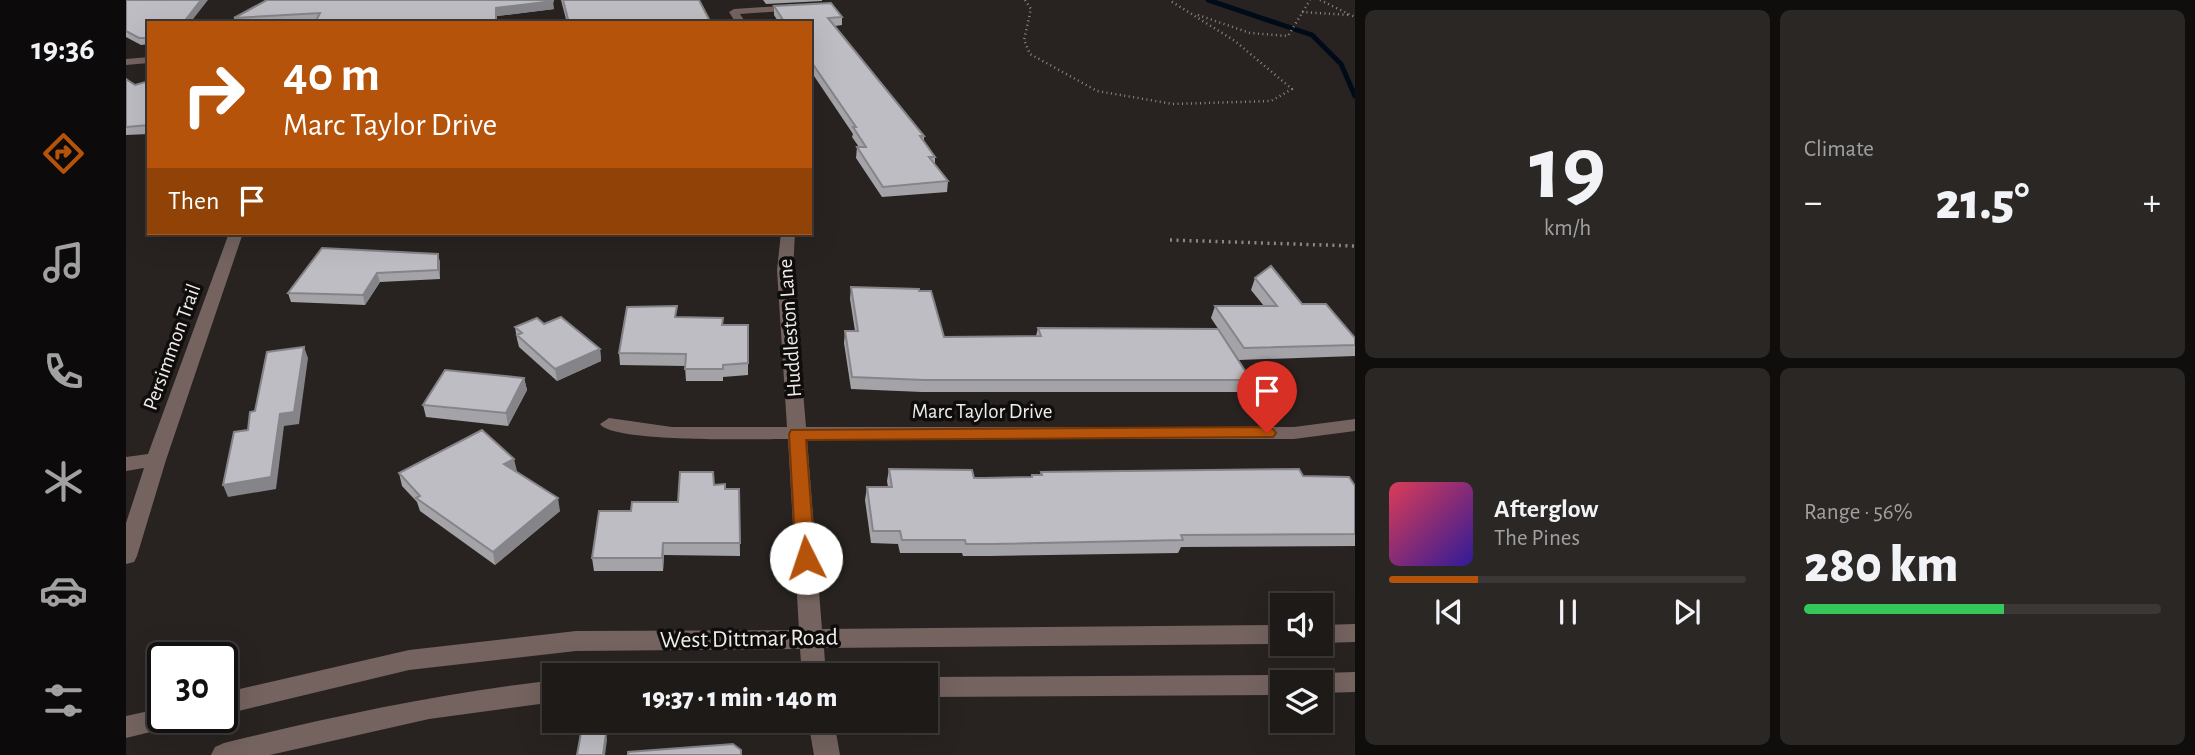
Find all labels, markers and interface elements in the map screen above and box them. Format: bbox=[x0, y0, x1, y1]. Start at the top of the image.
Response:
text: 19:36 bbox=[31, 33, 95, 65]
icon: right bbox=[168, 49, 259, 140]
text: 40 m bbox=[283, 51, 380, 100]
text: Marc Taylor Drive bbox=[283, 109, 497, 141]
text: 19 bbox=[1529, 124, 1606, 215]
icon: directions bbox=[39, 129, 88, 178]
text: Climate bbox=[1804, 138, 1874, 161]
text: 21.5° bbox=[1936, 176, 2029, 228]
icon: arrive bbox=[233, 182, 271, 220]
text: − bbox=[1804, 184, 1822, 222]
text: + bbox=[2143, 184, 2161, 222]
text: Then bbox=[168, 188, 219, 214]
text: km/h bbox=[1544, 217, 1591, 240]
icon: music bbox=[39, 238, 88, 287]
street label: Huddleston Lane bbox=[775, 258, 805, 398]
street label: Persimmon Trail bbox=[139, 281, 205, 413]
icon: phone bbox=[39, 347, 88, 396]
pin bbox=[1237, 361, 1297, 433]
icon: arrive bbox=[1248, 372, 1286, 410]
street label: Marc Taylor Drive bbox=[912, 401, 1052, 422]
icon: climate bbox=[39, 457, 88, 506]
text: Afterglow bbox=[1494, 496, 1598, 522]
text: Range · 56% bbox=[1804, 501, 1913, 524]
position arrow bbox=[769, 521, 843, 595]
text: The Pines bbox=[1494, 527, 1580, 550]
text: 280 km bbox=[1804, 539, 1958, 591]
icon: car bbox=[39, 566, 88, 615]
map controls bbox=[1270, 593, 1333, 733]
button: sound bbox=[1270, 593, 1333, 656]
icon: previous bbox=[1430, 593, 1468, 631]
icon: pause bbox=[1549, 593, 1587, 631]
icon: next bbox=[1668, 593, 1706, 631]
street label: West Dittmar Road bbox=[660, 625, 838, 653]
speed limit sign: 30 bbox=[147, 642, 238, 733]
button: layers bbox=[1270, 670, 1333, 733]
icon: filters bbox=[39, 676, 88, 725]
text: 19:37 · 1 min · 140 m bbox=[643, 685, 837, 711]

